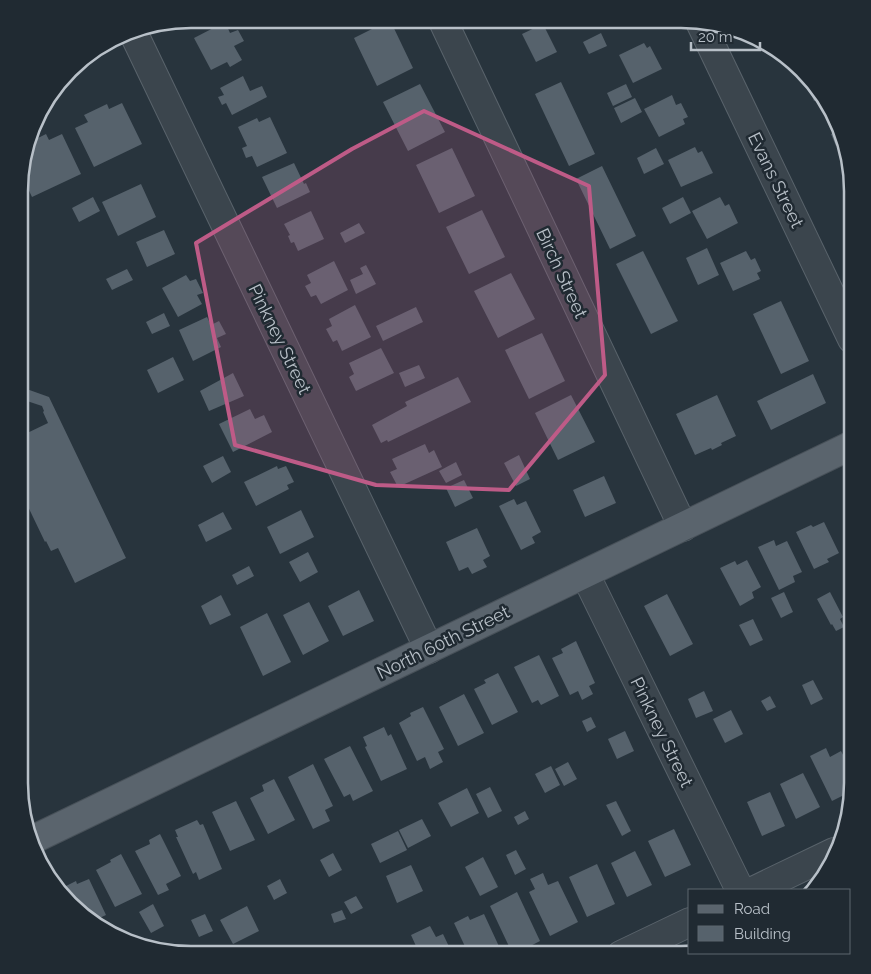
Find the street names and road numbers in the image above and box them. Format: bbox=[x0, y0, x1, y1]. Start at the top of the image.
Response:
street label: Evans Street bbox=[744, 129, 808, 231]
street label: Birch Street bbox=[532, 225, 592, 321]
street label: Pinkney Street bbox=[244, 281, 316, 397]
street label: North 60th Street bbox=[373, 601, 513, 683]
street label: Pinkney Street bbox=[626, 674, 698, 790]

